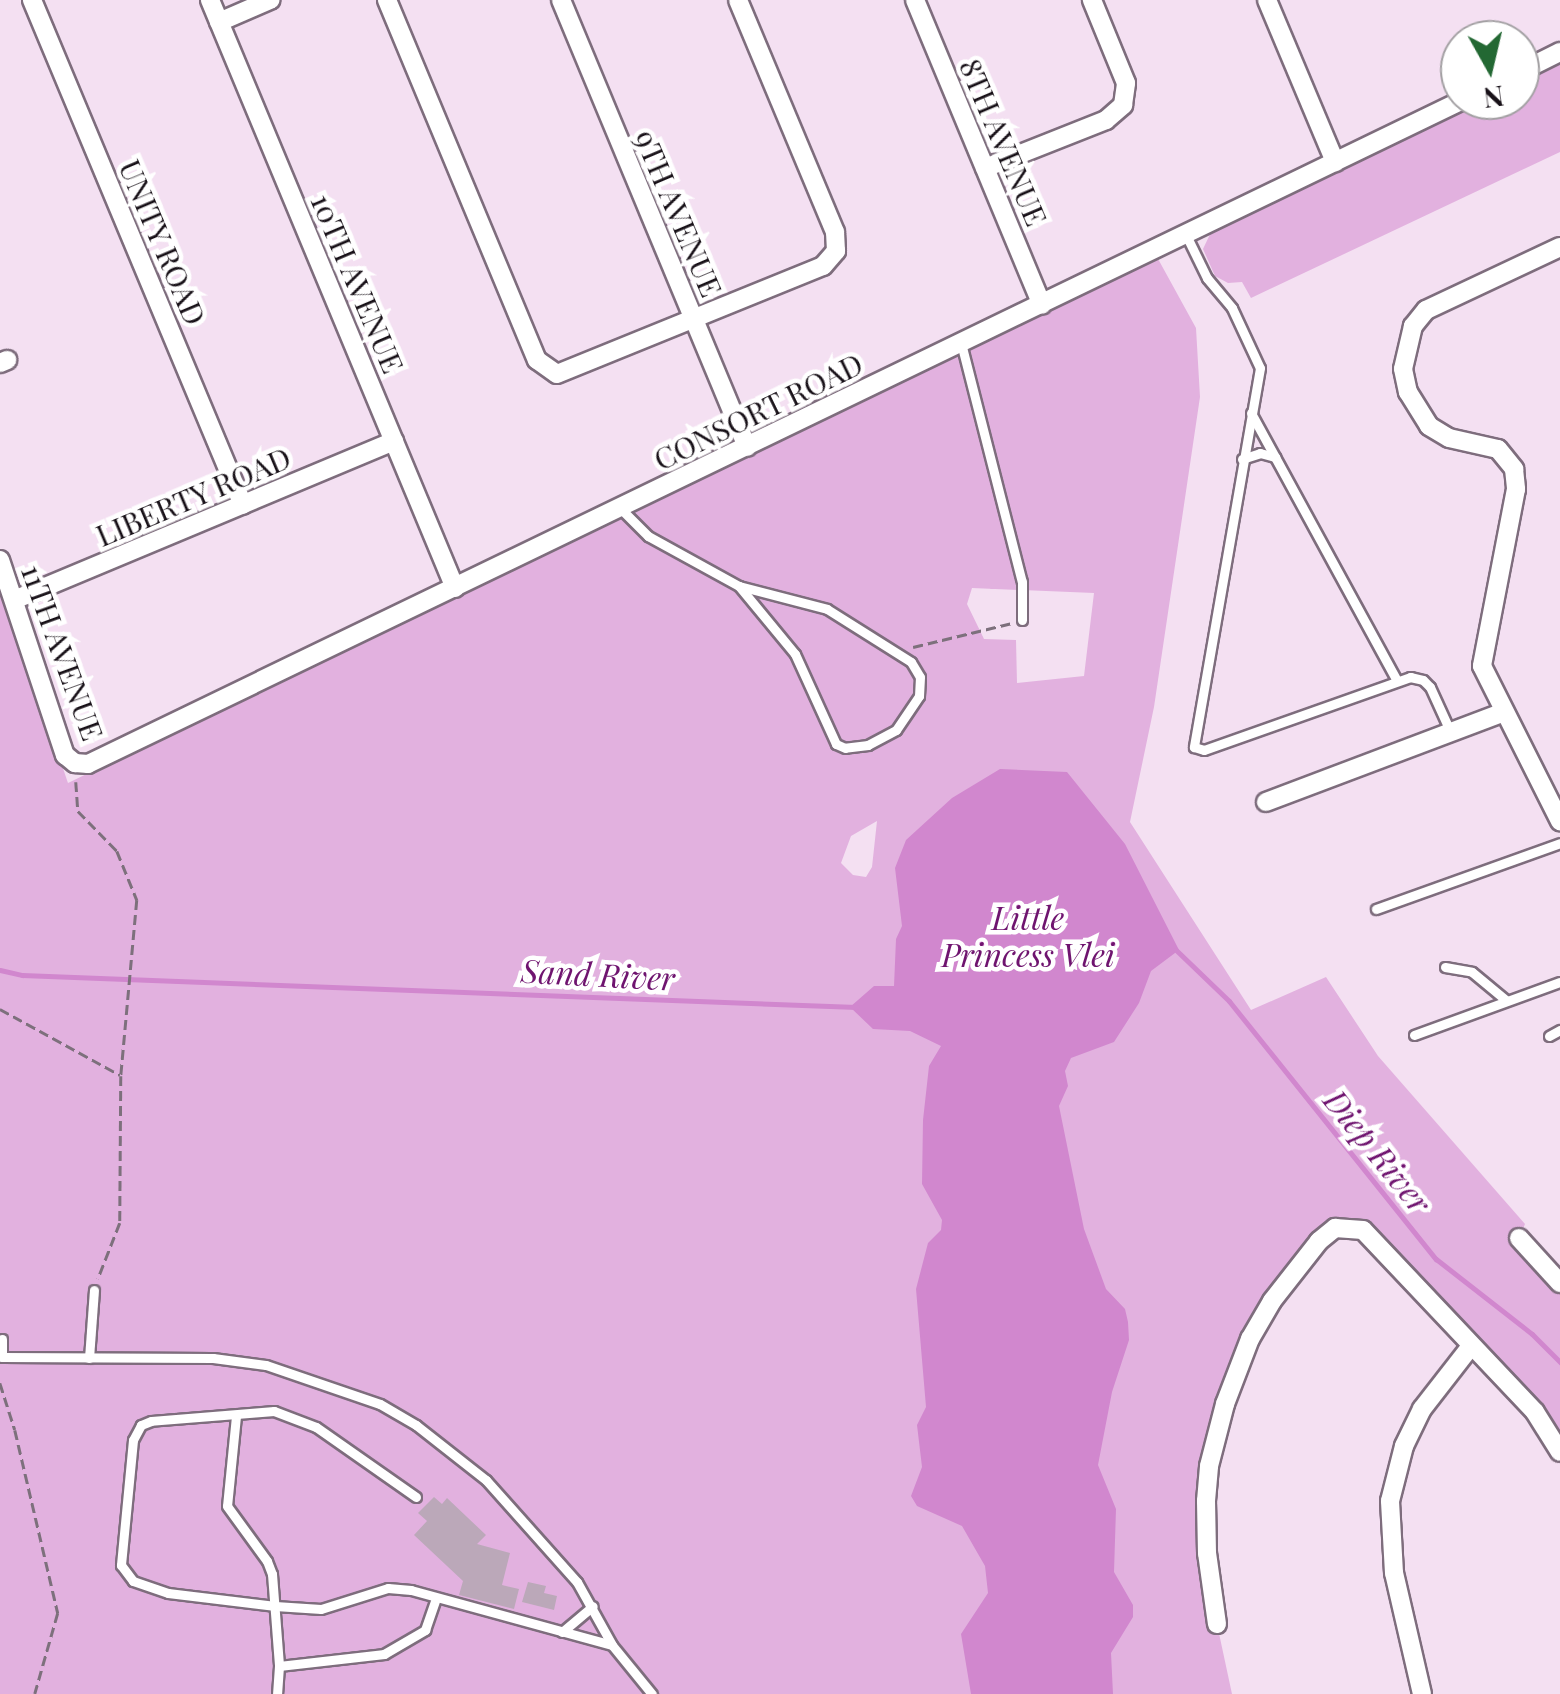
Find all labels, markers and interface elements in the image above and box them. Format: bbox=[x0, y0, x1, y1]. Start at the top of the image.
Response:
north arrow bbox=[1440, 20, 1540, 120]
street label: 8TH AVENUE bbox=[952, 53, 1056, 231]
text: N bbox=[1481, 78, 1507, 118]
street label: 9TH AVENUE bbox=[628, 124, 730, 302]
street label: UNITY ROAD bbox=[112, 154, 214, 330]
street label: 10TH AVENUE bbox=[304, 187, 412, 379]
street label: CONSORT ROAD bbox=[647, 345, 869, 477]
street label: LIBERTY ROAD bbox=[90, 439, 296, 553]
street label: 11TH AVENUE bbox=[14, 559, 112, 745]
water label: Little Princess Vlei bbox=[941, 899, 1115, 974]
water label: Sand River bbox=[520, 951, 676, 997]
water label: Diep River bbox=[1317, 1082, 1439, 1220]

